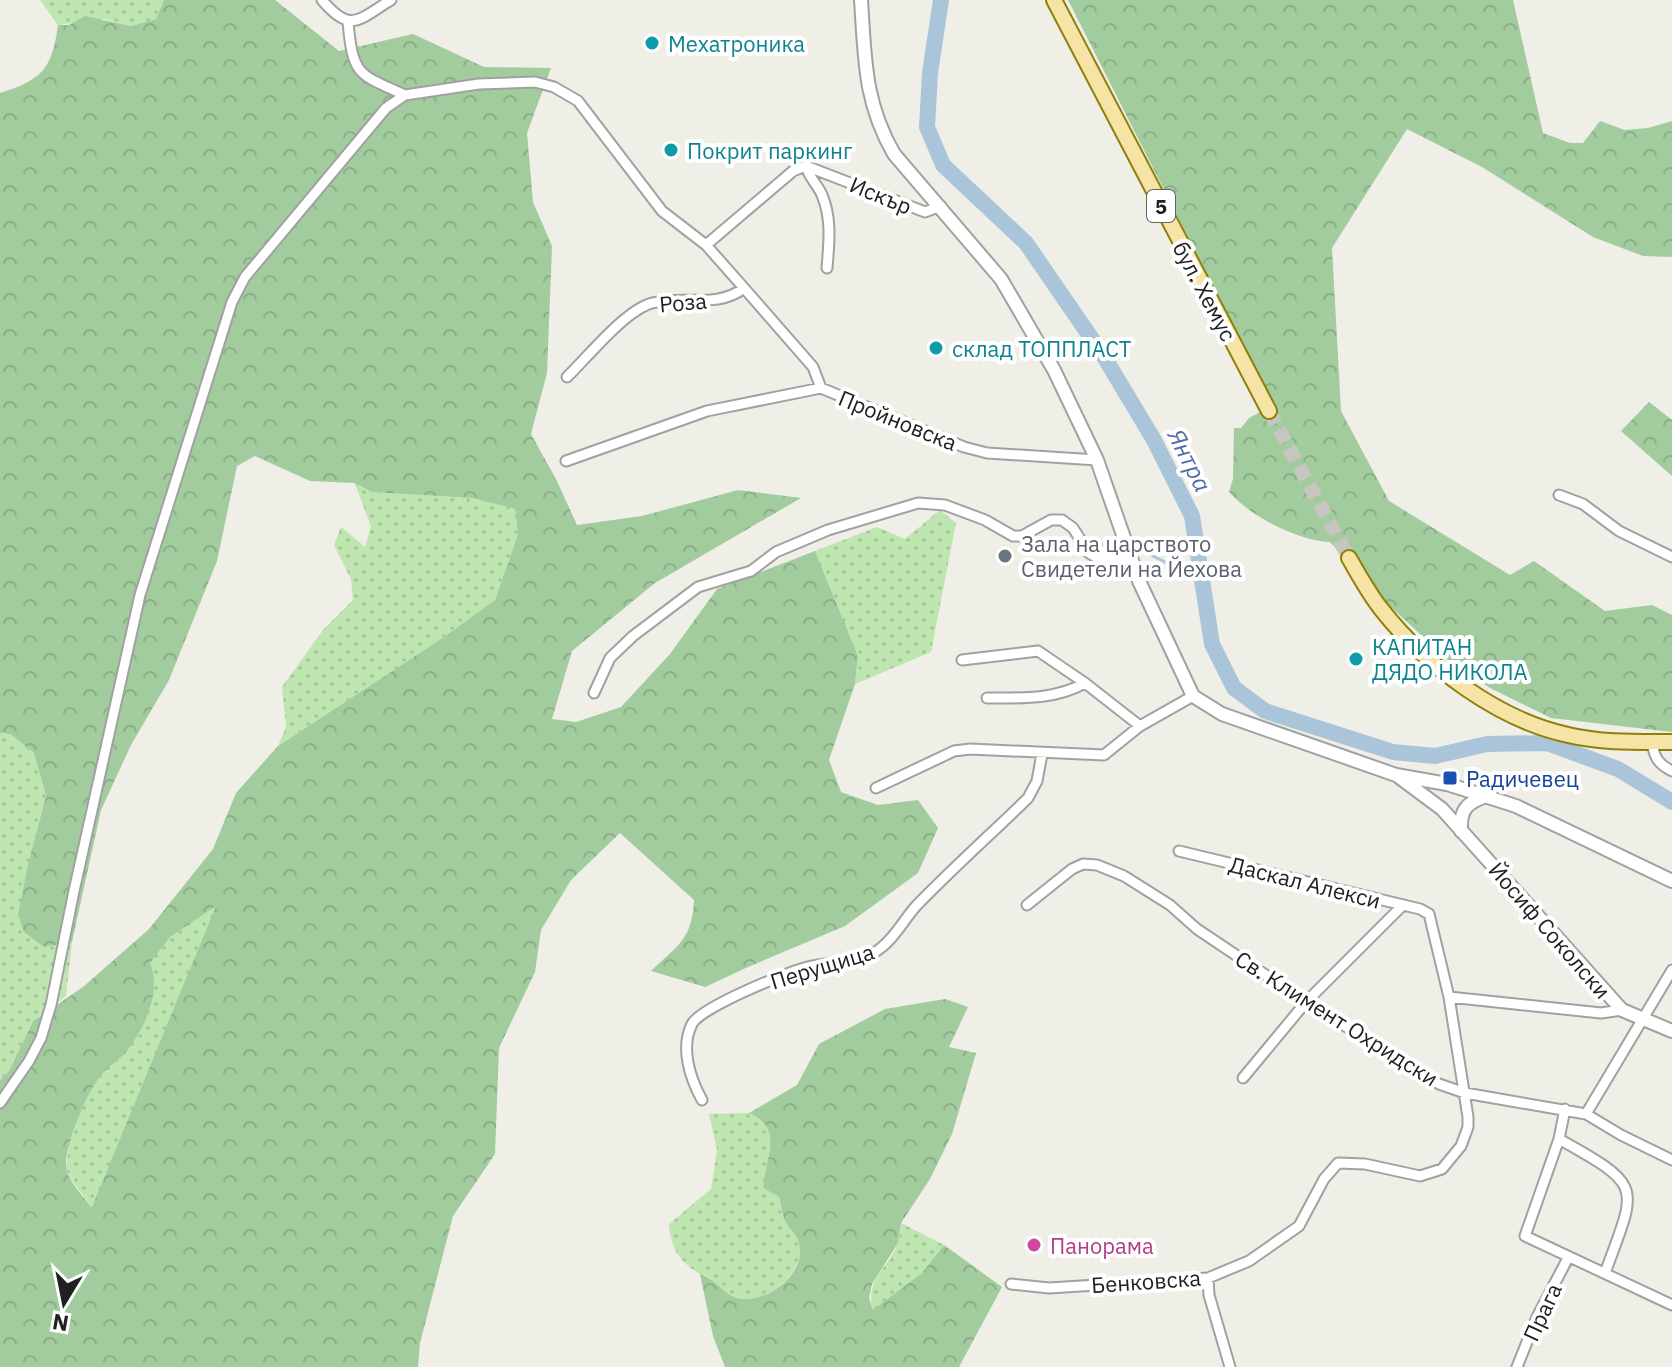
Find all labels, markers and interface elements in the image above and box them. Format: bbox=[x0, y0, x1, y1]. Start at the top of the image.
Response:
place label: Мехатроника bbox=[668, 29, 805, 58]
marker: Мехатроника bbox=[643, 34, 661, 52]
place label: Покрит паркинг bbox=[687, 136, 853, 165]
marker: Покрит паркинг bbox=[662, 141, 680, 159]
street label: Искър bbox=[846, 169, 916, 221]
road number: 5 bbox=[1147, 190, 1175, 222]
street label: бул. Хемус bbox=[1167, 236, 1243, 346]
street label: Роза bbox=[658, 285, 708, 319]
place label: склад ТОППЛАСТ bbox=[952, 334, 1132, 363]
marker: склад ТОППЛАСТ bbox=[927, 339, 945, 357]
street label: Пройновска bbox=[834, 383, 962, 457]
water label: Янтра bbox=[1160, 422, 1219, 497]
place label: Зала на царството Свидетели на Йехова bbox=[1021, 529, 1242, 583]
marker: Зала на царството Свидетели на Йехова bbox=[996, 547, 1014, 565]
place label: КАПИТАН ДЯДО НИКОЛА bbox=[1372, 632, 1528, 686]
marker: КАПИТАН ДЯДО НИКОЛА bbox=[1347, 650, 1365, 668]
place label: Радичевец bbox=[1466, 764, 1579, 793]
marker: Радичевец bbox=[1441, 769, 1459, 787]
street label: Даскал Алекси bbox=[1226, 849, 1384, 915]
street label: Йосиф Соколски bbox=[1483, 856, 1617, 1004]
street label: Перущица bbox=[767, 936, 878, 996]
street label: Св. Климент Охридски bbox=[1230, 944, 1444, 1092]
place label: Панорама bbox=[1050, 1231, 1154, 1260]
marker: Панорама bbox=[1025, 1236, 1043, 1254]
north arrow bbox=[24, 1263, 104, 1343]
street label: Бенковска bbox=[1090, 1263, 1202, 1299]
street label: Прага bbox=[1516, 1278, 1568, 1346]
text: N bbox=[50, 1308, 71, 1339]

